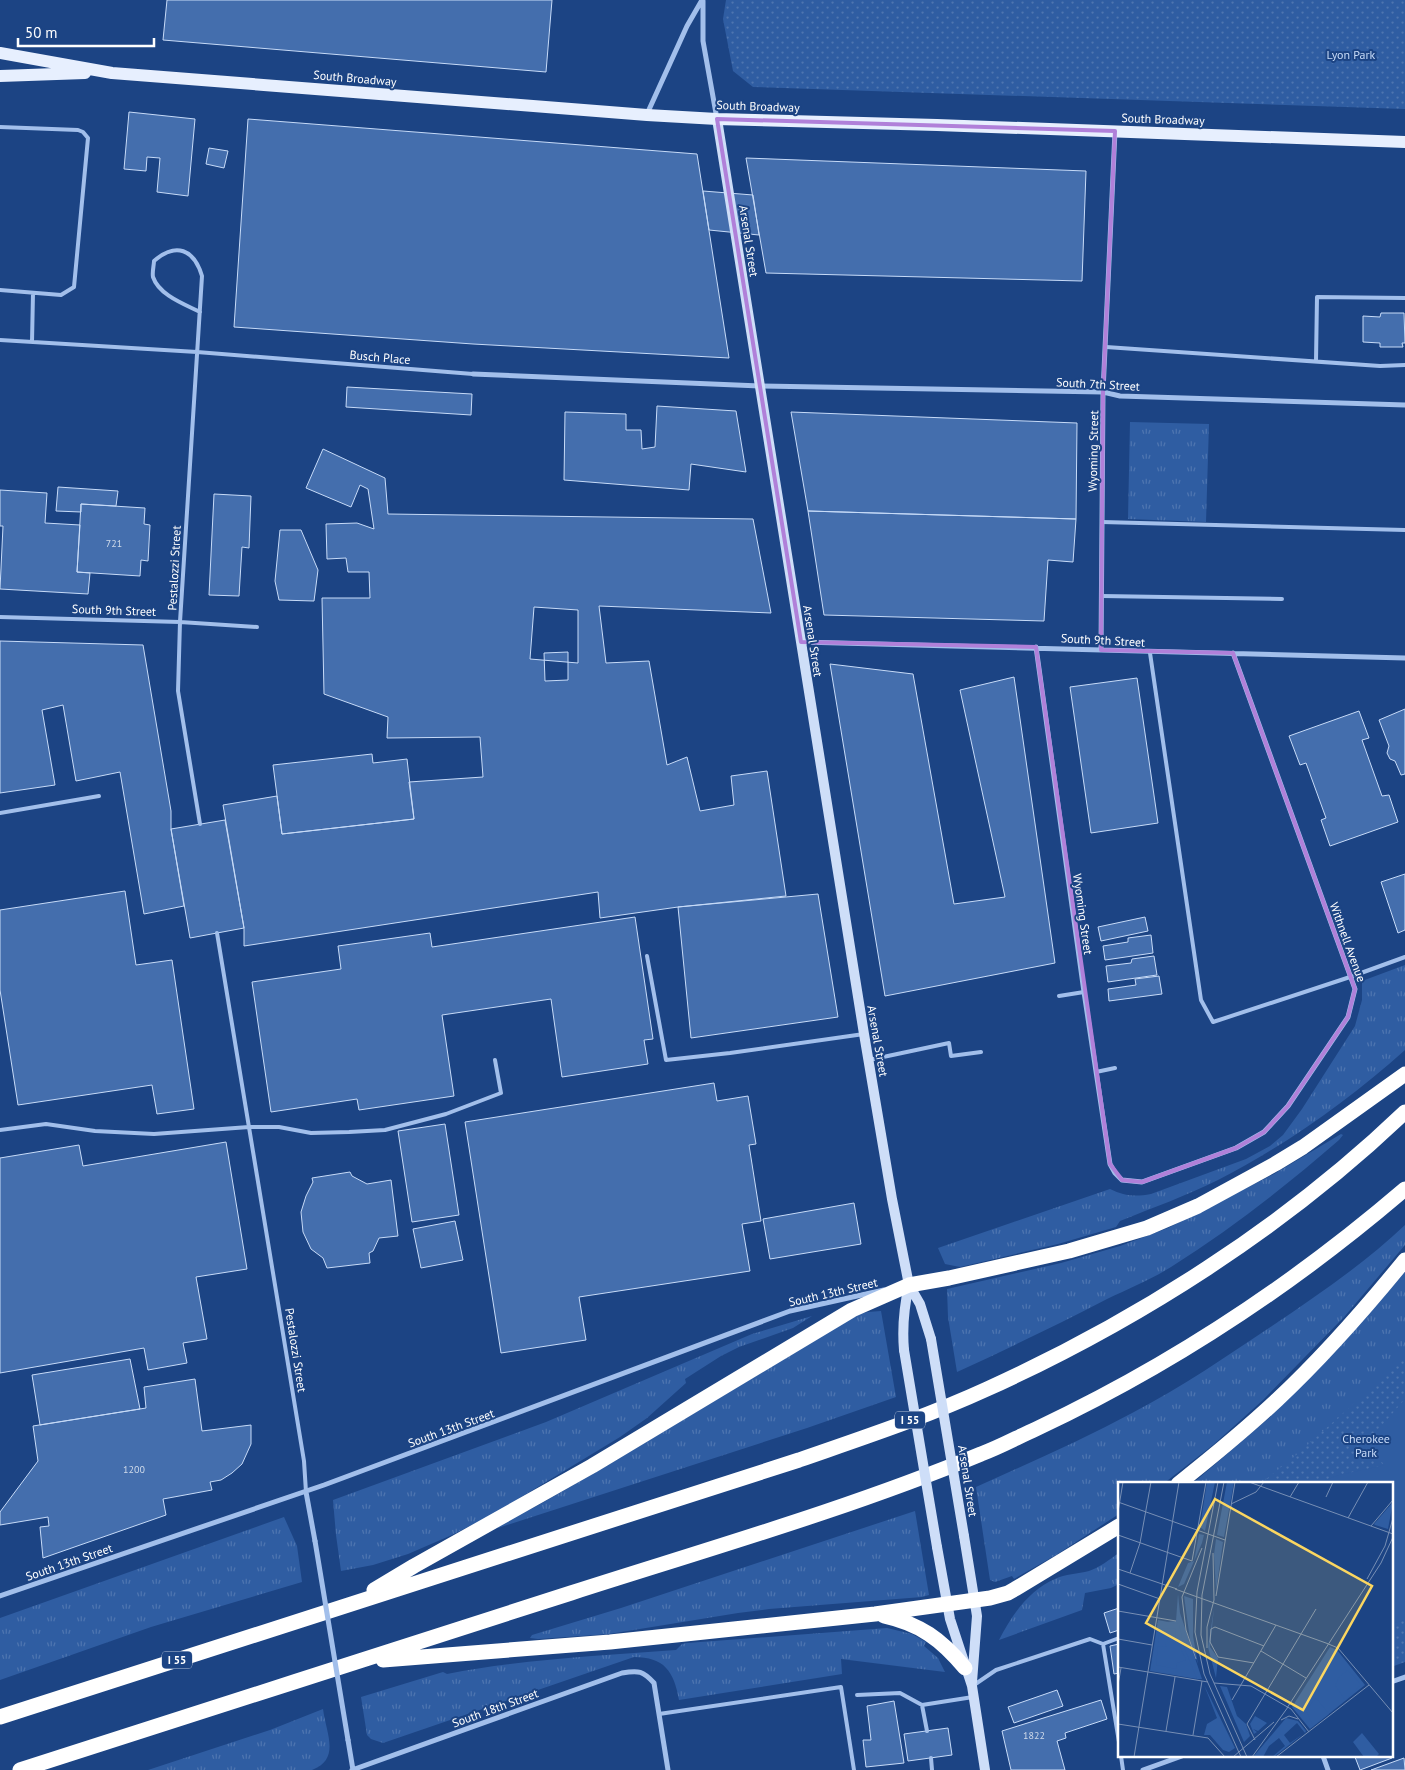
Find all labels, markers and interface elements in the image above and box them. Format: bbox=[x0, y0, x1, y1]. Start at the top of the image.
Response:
scale bar bbox=[18, 15, 154, 47]
text: 50 m bbox=[25, 23, 58, 42]
park label: Lyon Park bbox=[1327, 47, 1376, 62]
street label: South Broadway bbox=[313, 67, 398, 89]
street label: South Broadway bbox=[716, 97, 800, 115]
street label: South Broadway bbox=[1121, 110, 1205, 128]
street label: Arsenal Street bbox=[736, 204, 762, 278]
street label: Busch Place bbox=[349, 347, 411, 367]
street label: South 7th Street bbox=[1056, 374, 1140, 394]
street label: Wyoming Street bbox=[1085, 410, 1101, 492]
street label: Pestalozzi Street bbox=[164, 525, 184, 611]
house number: 721 bbox=[106, 537, 122, 550]
street label: South 9th Street bbox=[72, 601, 156, 619]
street label: Arsenal Street bbox=[800, 604, 826, 678]
street label: South 9th Street bbox=[1061, 630, 1145, 650]
street label: Wyoming Street bbox=[1070, 873, 1096, 955]
street label: Withnell Avenue bbox=[1327, 900, 1369, 984]
street label: Arsenal Street bbox=[864, 1004, 892, 1078]
street label: South 13th Street bbox=[787, 1274, 879, 1310]
street label: Pestalozzi Street bbox=[282, 1307, 310, 1393]
street label: South 13th Street bbox=[406, 1405, 496, 1451]
road number: I 55 bbox=[895, 1412, 925, 1428]
park label: Cherokee Park bbox=[1342, 1431, 1390, 1460]
street label: Arsenal Street bbox=[955, 1444, 981, 1518]
house number: 1200 bbox=[123, 1463, 145, 1476]
inset map bbox=[1118, 1482, 1392, 1758]
street label: South 13th Street bbox=[24, 1540, 114, 1584]
road number: I 55 bbox=[162, 1652, 192, 1668]
street label: South 18th Street bbox=[450, 1685, 540, 1731]
house number: 1822 bbox=[1023, 1729, 1045, 1742]

